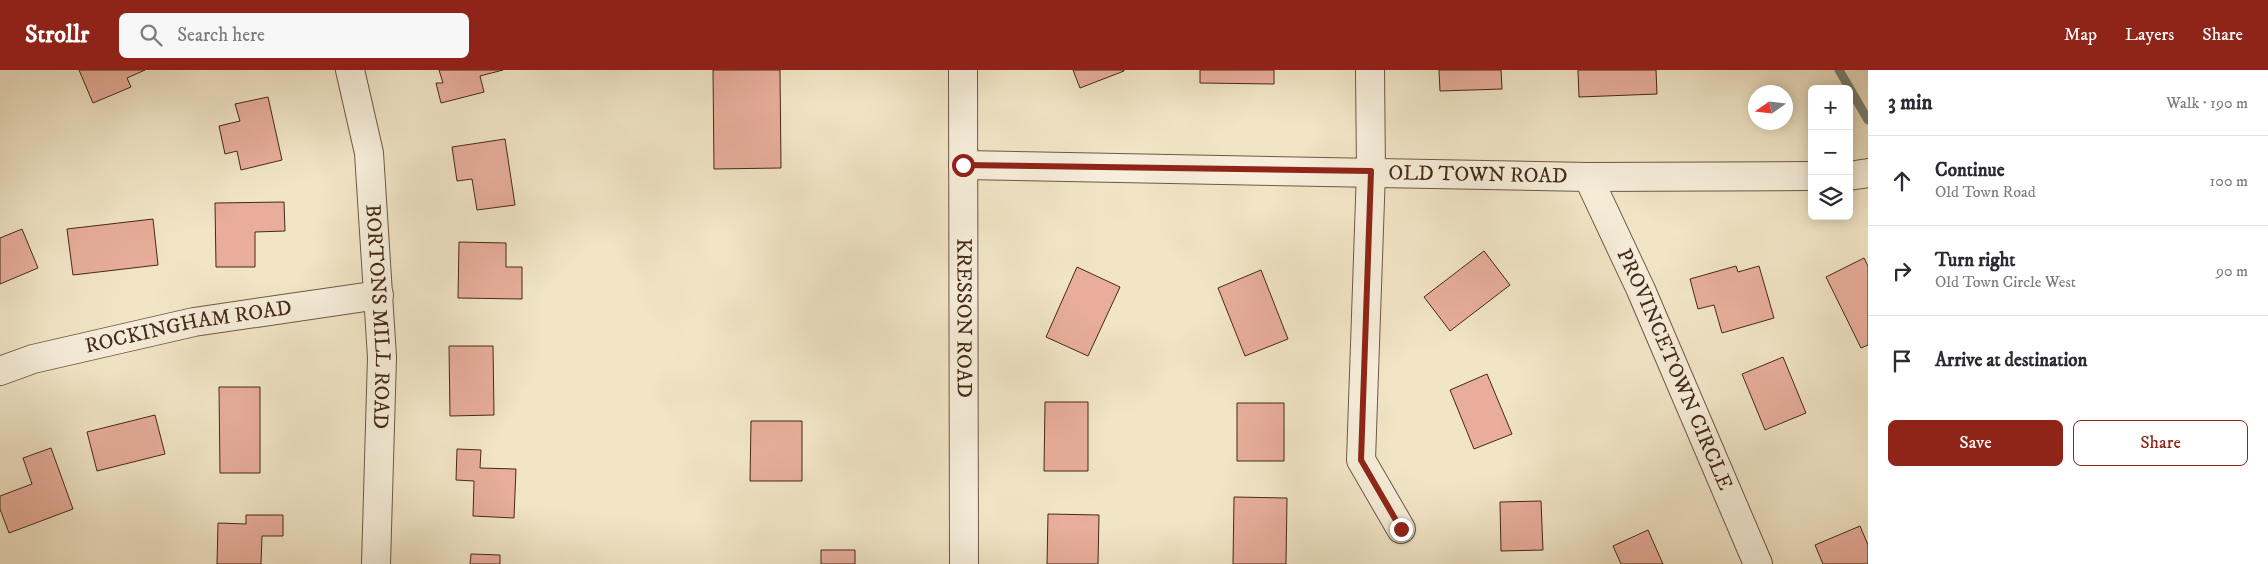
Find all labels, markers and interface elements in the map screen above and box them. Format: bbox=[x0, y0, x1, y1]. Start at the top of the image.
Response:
search box bbox=[119, 13, 469, 58]
text: Strollr bbox=[25, 20, 89, 50]
icon: search bbox=[137, 21, 165, 49]
text: Search here bbox=[177, 24, 265, 47]
text: Map bbox=[2064, 24, 2097, 46]
text: Layers bbox=[2125, 24, 2174, 46]
text: Share bbox=[2202, 24, 2243, 46]
north arrow bbox=[1748, 85, 1793, 130]
map controls bbox=[1808, 85, 1853, 220]
button: + bbox=[1808, 85, 1853, 130]
text: 3 min bbox=[1888, 90, 1933, 116]
text: Walk · 190 m bbox=[2166, 93, 2248, 113]
button: − bbox=[1808, 130, 1853, 175]
route start bbox=[952, 154, 975, 177]
text: Continue bbox=[1935, 159, 2005, 182]
street label: OLD TOWN ROAD bbox=[1388, 160, 1568, 190]
icon: ahead bbox=[1888, 167, 1916, 195]
text: 100 m bbox=[2210, 171, 2248, 191]
button: layers bbox=[1808, 175, 1853, 220]
text: Old Town Road bbox=[1935, 182, 2036, 202]
street label: BORTONS MILL ROAD bbox=[359, 203, 395, 429]
street label: KRESSON ROAD bbox=[950, 238, 977, 398]
street label: PROVINCETOWN CIRCLE bbox=[1611, 245, 1738, 494]
text: Turn right bbox=[1935, 249, 2015, 272]
icon: right bbox=[1888, 257, 1916, 285]
text: 90 m bbox=[2216, 261, 2248, 281]
text: Old Town Circle West bbox=[1935, 272, 2076, 292]
street label: ROCKINGHAM ROAD bbox=[83, 295, 294, 360]
icon: arrive bbox=[1888, 347, 1916, 375]
text: Arrive at destination bbox=[1935, 349, 2087, 372]
button: Save bbox=[1888, 420, 2063, 466]
button: Share bbox=[2073, 420, 2248, 466]
route end bbox=[1390, 518, 1413, 541]

